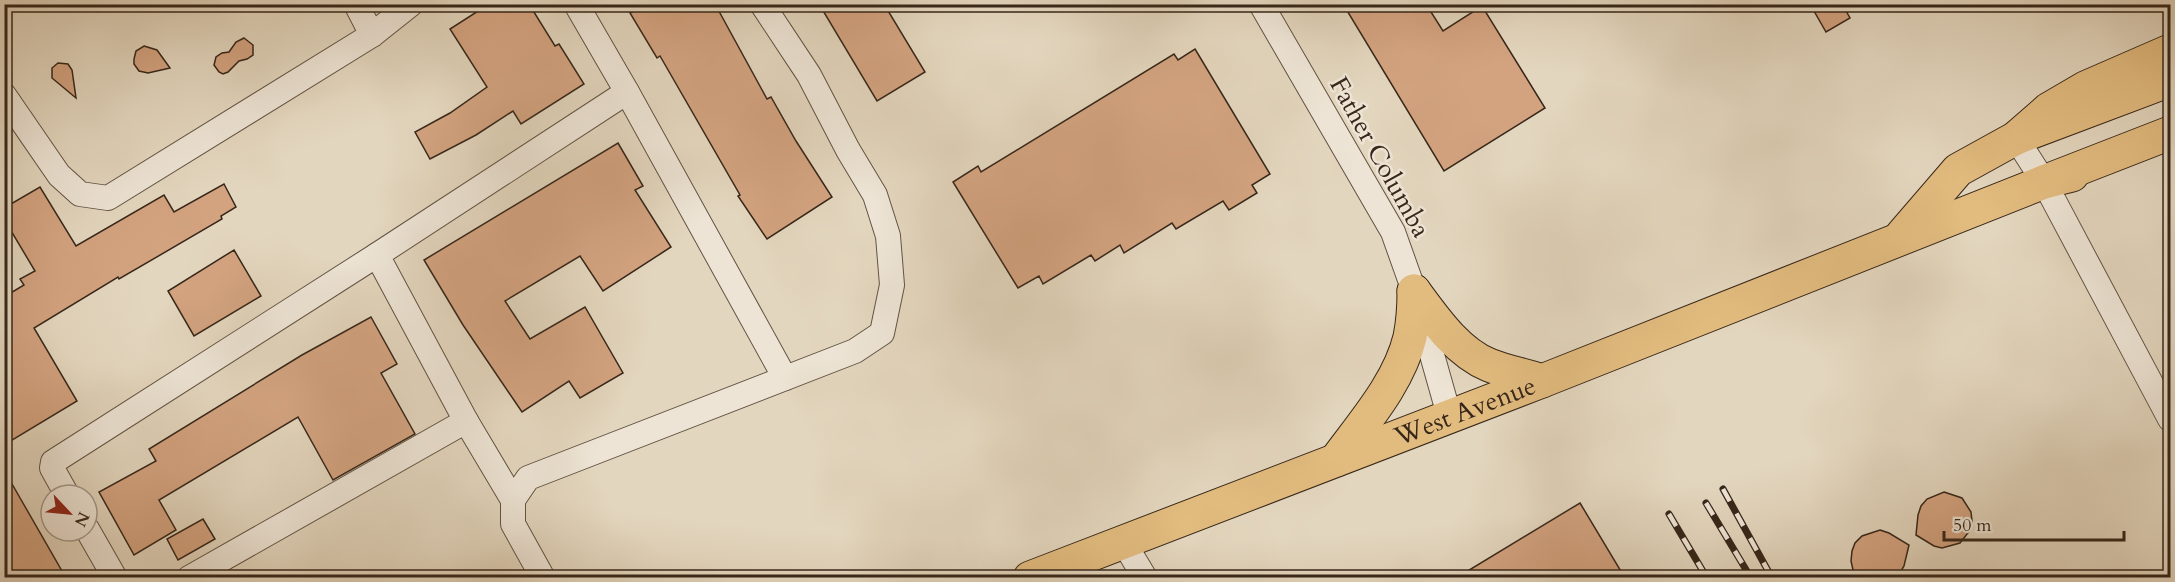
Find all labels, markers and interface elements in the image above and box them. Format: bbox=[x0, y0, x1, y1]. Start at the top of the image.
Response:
street label: Father Columba bbox=[1321, 70, 1439, 244]
street label: West Avenue bbox=[1388, 368, 1541, 454]
north arrow bbox=[39, 483, 99, 543]
scale bar bbox=[1944, 504, 2124, 542]
text: N bbox=[69, 508, 95, 530]
text: 50 m bbox=[1953, 513, 1992, 538]

